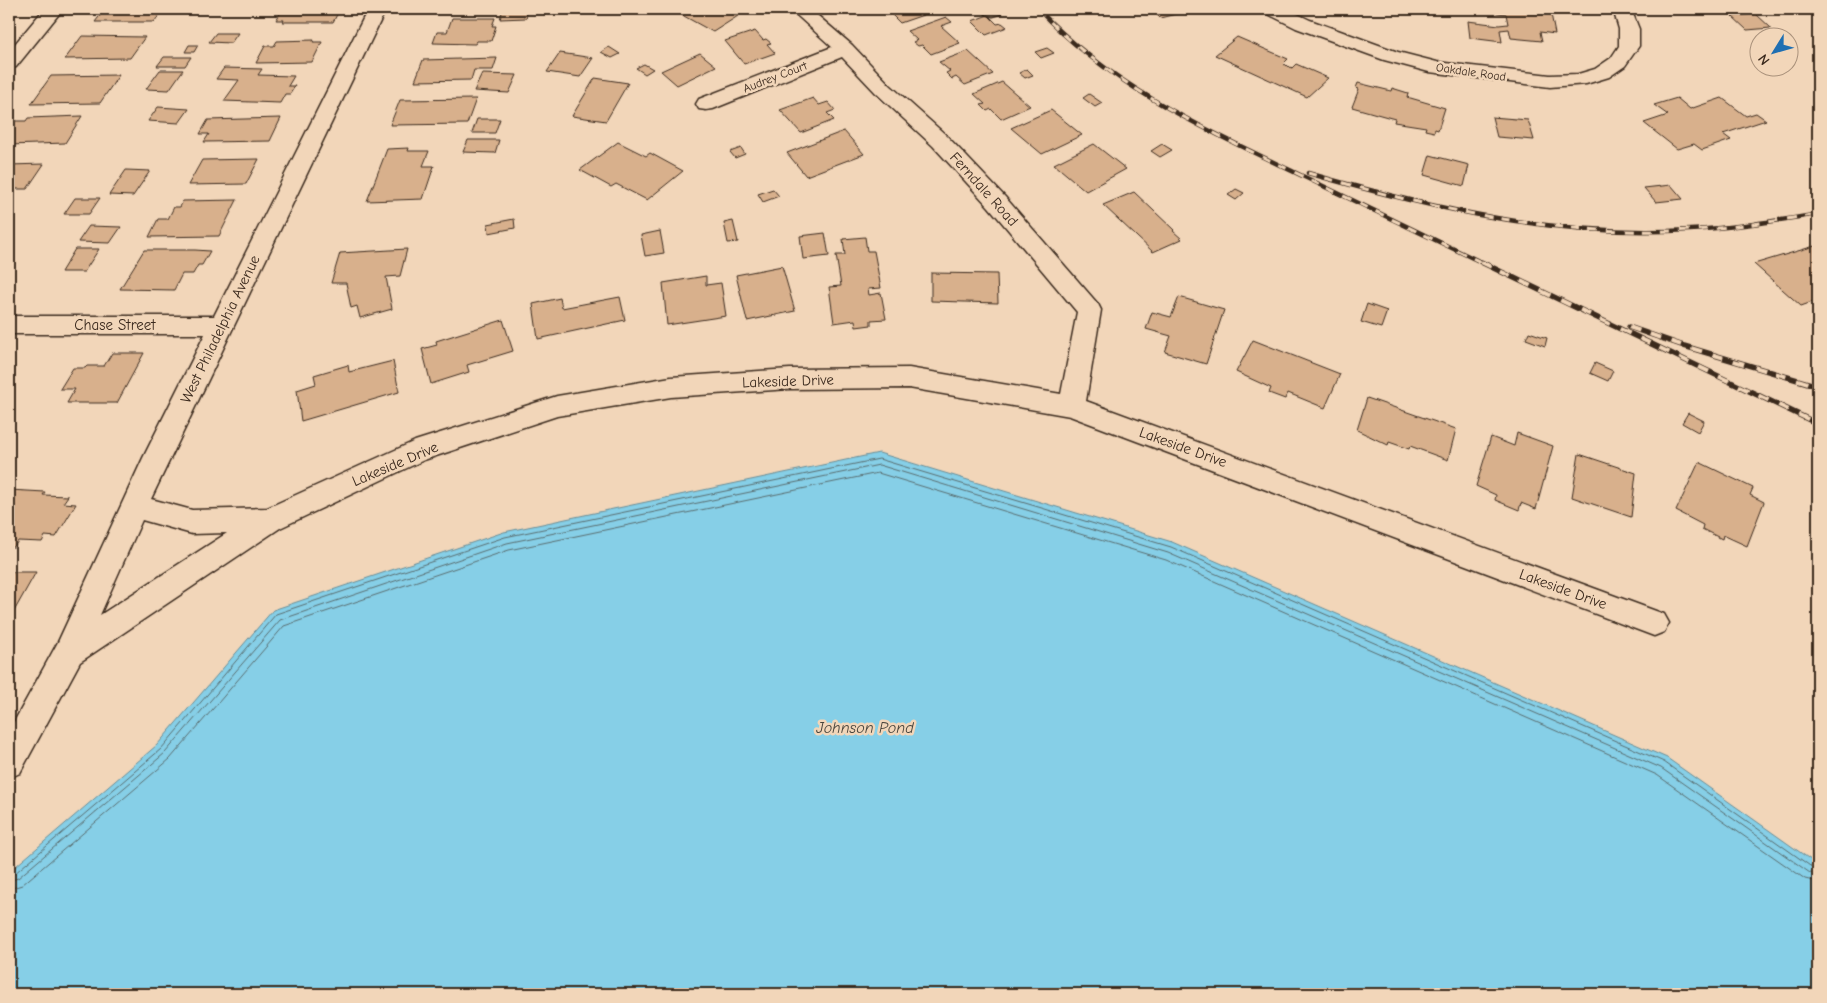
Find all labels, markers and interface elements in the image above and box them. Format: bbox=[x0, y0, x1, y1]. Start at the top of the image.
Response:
north arrow bbox=[1750, 28, 1800, 78]
text: N bbox=[1754, 51, 1774, 68]
street label: Audrey Court bbox=[741, 58, 810, 96]
street label: Oakdale Road bbox=[1435, 60, 1507, 84]
street label: Ferndale Road bbox=[946, 148, 1022, 230]
street label: West Philadelphia Avenue bbox=[176, 252, 264, 406]
street label: Chase Street bbox=[74, 316, 156, 334]
street label: Lakeside Drive bbox=[742, 370, 835, 392]
street label: Lakeside Drive bbox=[1137, 423, 1230, 471]
street label: Lakeside Drive bbox=[349, 438, 441, 490]
street label: Lakeside Drive bbox=[1517, 565, 1610, 613]
water label: Johnson Pond bbox=[815, 719, 914, 737]

